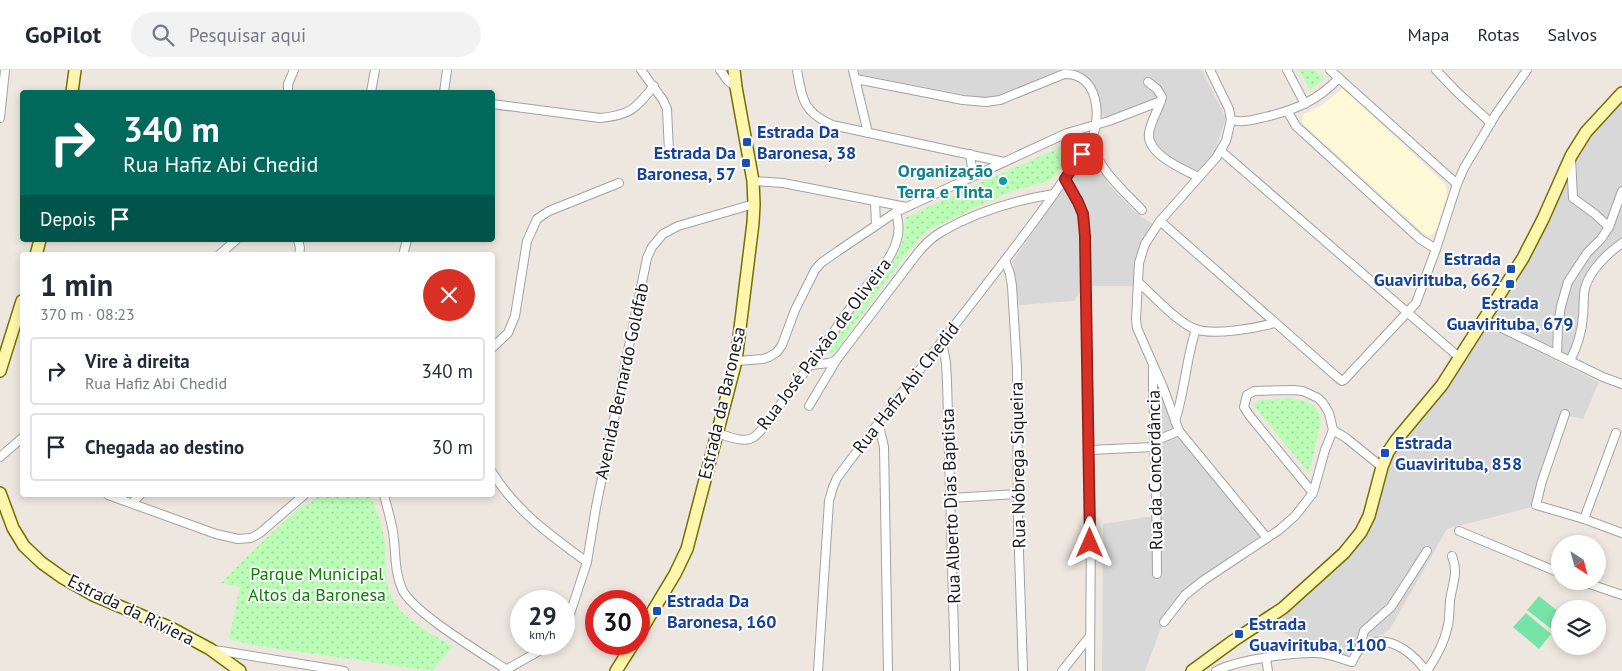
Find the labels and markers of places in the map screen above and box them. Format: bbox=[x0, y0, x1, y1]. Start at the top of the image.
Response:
place label: Estrada Da Baronesa, 38 bbox=[757, 120, 856, 164]
pin bbox=[1061, 133, 1103, 175]
marker: Estrada Da Baronesa, 38 bbox=[741, 136, 753, 148]
place label: Estrada Da Baronesa, 57 bbox=[637, 141, 736, 185]
marker: Estrada Da Baronesa, 57 bbox=[740, 157, 752, 169]
place label: Organização Terra e Tinta bbox=[897, 159, 993, 203]
marker: Organização Terra e Tinta bbox=[997, 175, 1009, 187]
place label: Estrada Guavirituba, 662 bbox=[1374, 247, 1501, 291]
marker: Estrada Guavirituba, 662 bbox=[1505, 263, 1517, 275]
marker: Estrada Guavirituba, 679 bbox=[1504, 278, 1516, 290]
place label: Estrada Guavirituba, 679 bbox=[1446, 291, 1574, 335]
place label: Estrada Guavirituba, 858 bbox=[1395, 431, 1522, 475]
marker: Estrada Guavirituba, 858 bbox=[1379, 447, 1391, 459]
place label: Estrada Da Baronesa, 160 bbox=[667, 589, 777, 633]
marker: Estrada Da Baronesa, 160 bbox=[651, 605, 663, 617]
place label: Estrada Guavirituba, 1100 bbox=[1249, 612, 1386, 656]
marker: Estrada Guavirituba, 1100 bbox=[1233, 628, 1245, 640]

